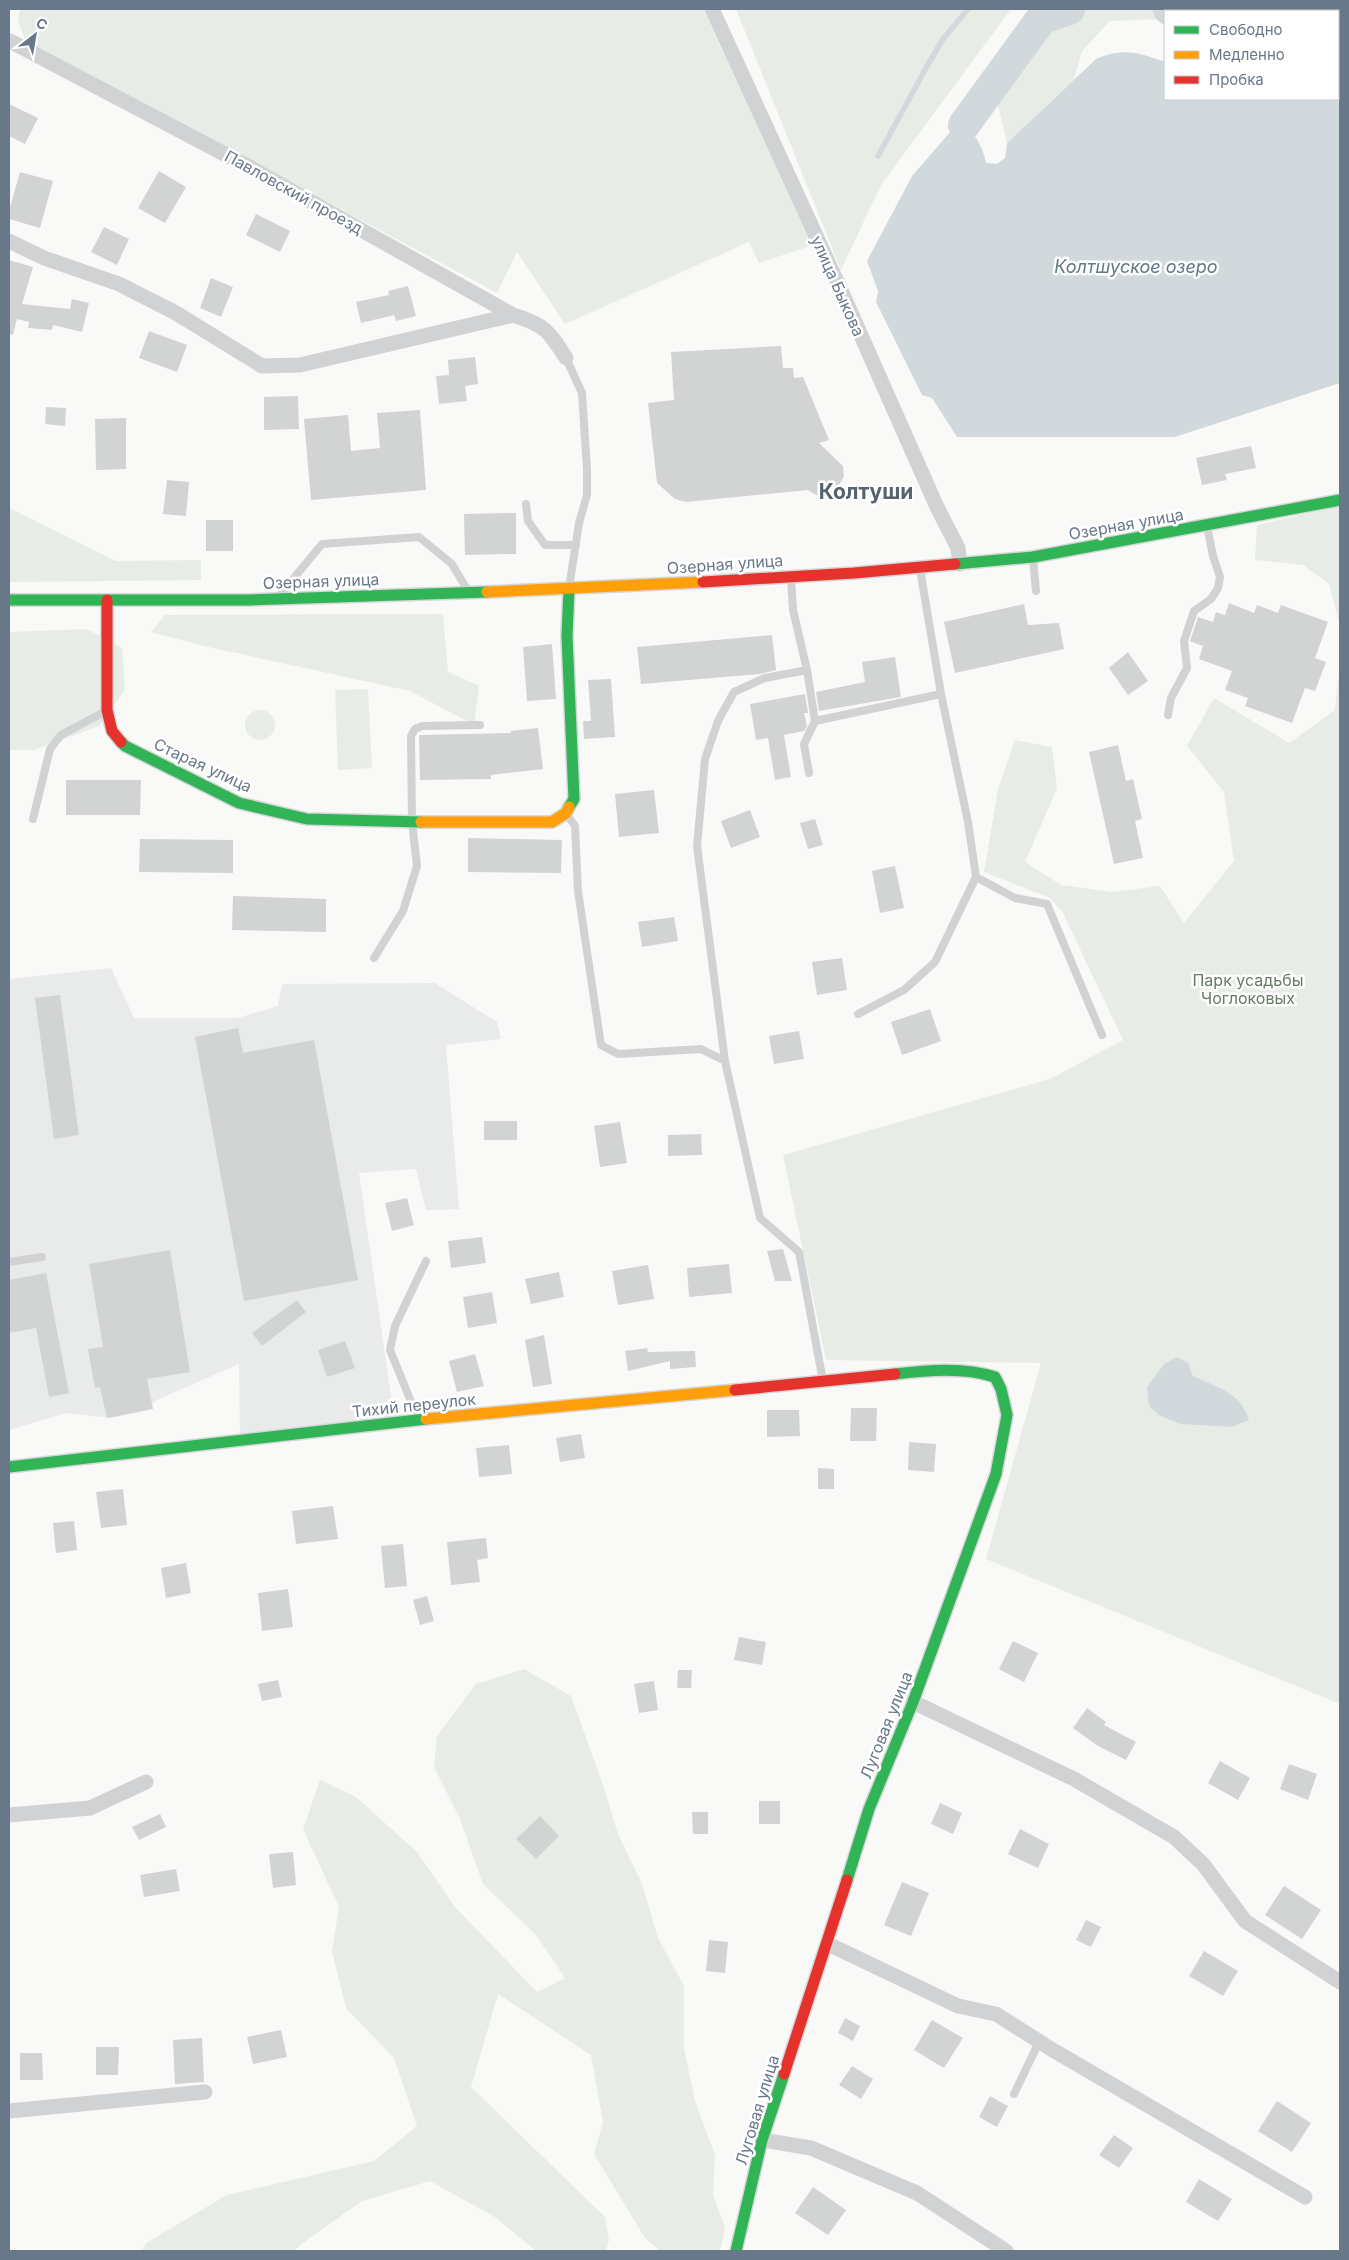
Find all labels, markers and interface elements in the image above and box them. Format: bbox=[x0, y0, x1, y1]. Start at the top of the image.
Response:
north arrow bbox=[10, 10, 60, 60]
legend bbox=[1164, 10, 1339, 100]
text: С bbox=[33, 13, 51, 33]
text: Свободно bbox=[1209, 20, 1283, 39]
text: Медленно bbox=[1209, 45, 1285, 64]
text: Пробка bbox=[1209, 70, 1264, 89]
street label: Павловский проезд bbox=[221, 146, 367, 238]
street label: улица Быкова bbox=[807, 233, 869, 339]
water label: Колтшуское озеро bbox=[1054, 256, 1218, 277]
district label: Колтуши bbox=[819, 479, 913, 504]
street label: Озерная улица bbox=[1067, 504, 1185, 544]
street label: Озерная улица bbox=[666, 550, 784, 578]
street label: Озерная улица bbox=[262, 569, 380, 593]
street label: Старая улица bbox=[151, 734, 255, 796]
park label: Парк усадьбы Чоглоковых bbox=[1192, 970, 1304, 1008]
street label: Тихий переулок bbox=[351, 1389, 477, 1421]
street label: Луговая улица bbox=[855, 1668, 917, 1782]
street label: Луговая улица bbox=[731, 2052, 783, 2168]

